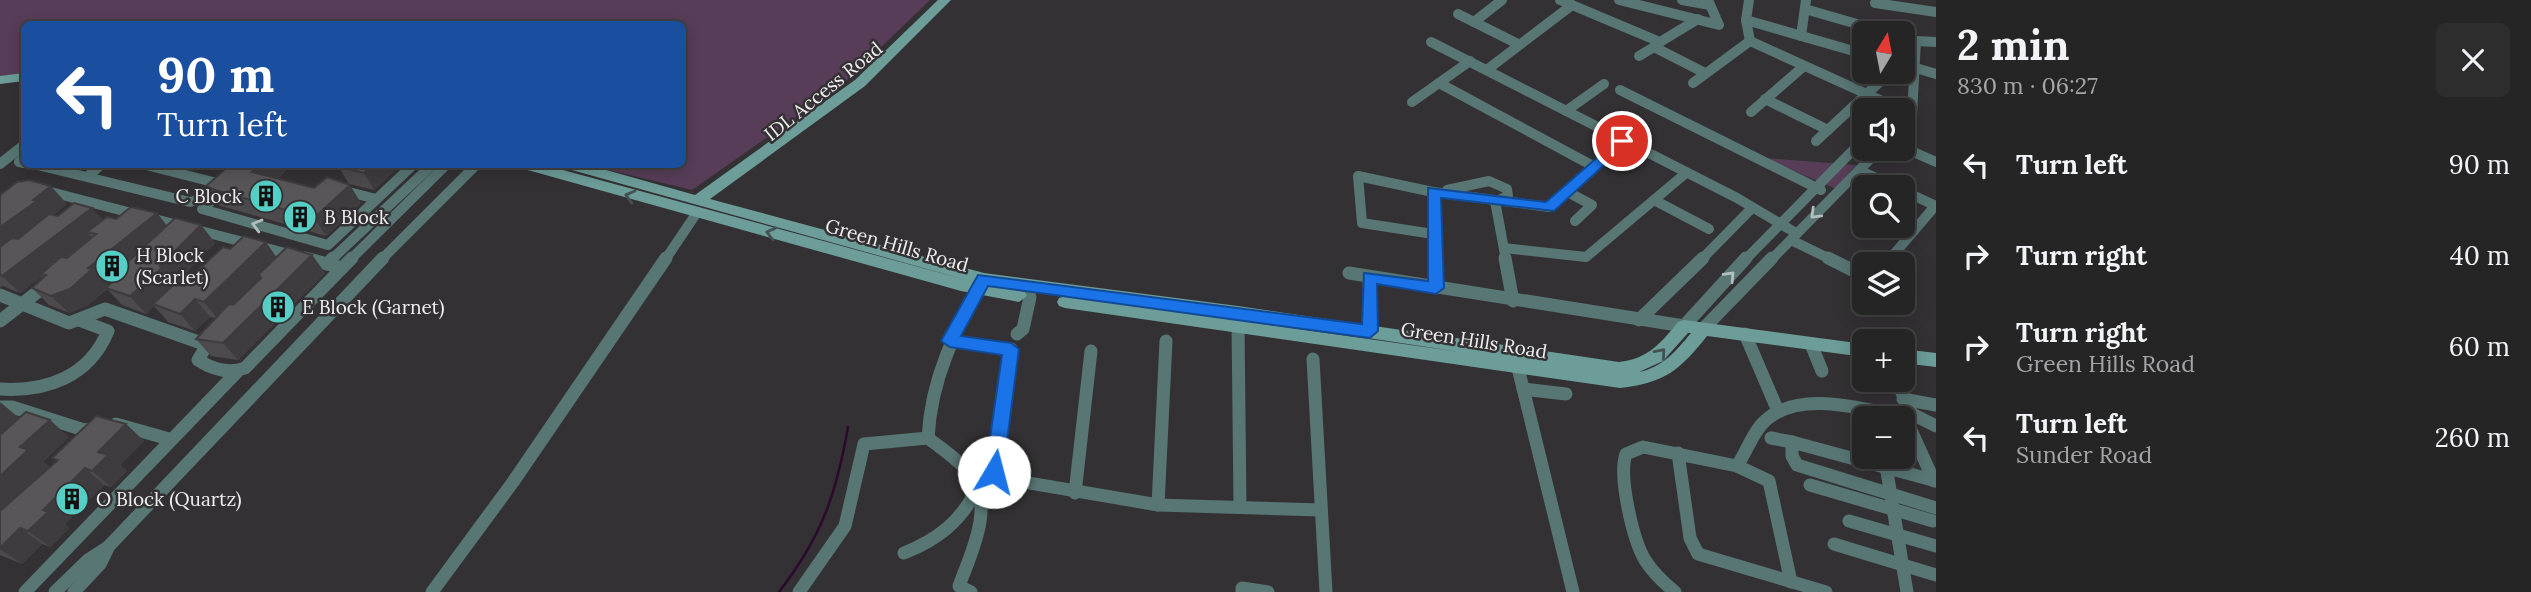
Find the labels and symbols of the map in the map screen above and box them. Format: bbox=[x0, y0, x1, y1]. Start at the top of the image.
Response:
north arrow bbox=[1852, 21, 1914, 84]
street label: IDL Access Road bbox=[759, 36, 887, 146]
pin bbox=[1592, 111, 1652, 171]
building icon: C Block bbox=[247, 177, 285, 215]
place label: C Block bbox=[175, 184, 243, 208]
one-way arrow bbox=[624, 190, 636, 204]
building icon: B Block bbox=[281, 198, 319, 236]
place label: B Block bbox=[324, 205, 390, 229]
one-way arrow bbox=[1810, 206, 1823, 219]
street label: Green Hills Road bbox=[823, 213, 971, 277]
one-way arrow bbox=[251, 219, 263, 233]
one-way arrow bbox=[765, 227, 777, 241]
place label: H Block (Scarlet) bbox=[136, 243, 209, 290]
building icon: H Block (Scarlet) bbox=[93, 247, 131, 285]
one-way arrow bbox=[1722, 271, 1735, 284]
building icon: E Block (Garnet) bbox=[259, 288, 297, 326]
place label: E Block (Garnet) bbox=[302, 295, 445, 320]
street label: Green Hills Road bbox=[1399, 317, 1549, 363]
one-way arrow bbox=[1653, 348, 1665, 361]
position arrow bbox=[957, 435, 1031, 509]
building icon: O Block (Quartz) bbox=[53, 480, 91, 518]
place label: O Block (Quartz) bbox=[96, 487, 242, 512]

